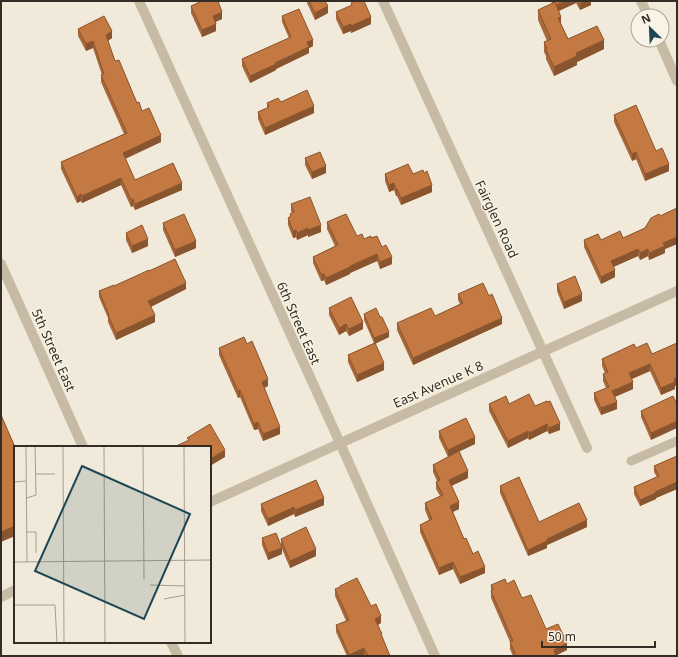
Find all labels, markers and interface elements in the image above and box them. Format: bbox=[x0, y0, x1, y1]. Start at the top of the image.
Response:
north arrow bbox=[630, 8, 670, 48]
text: N bbox=[639, 10, 653, 27]
street label: Fairglen Road bbox=[471, 177, 523, 261]
street label: 6th Street East bbox=[273, 279, 325, 367]
street label: 5th Street East bbox=[28, 306, 80, 394]
street label: East Avenue K 8 bbox=[390, 356, 486, 412]
inset map bbox=[14, 446, 211, 643]
scale bar bbox=[542, 623, 655, 649]
text: 50 m bbox=[548, 628, 576, 645]

